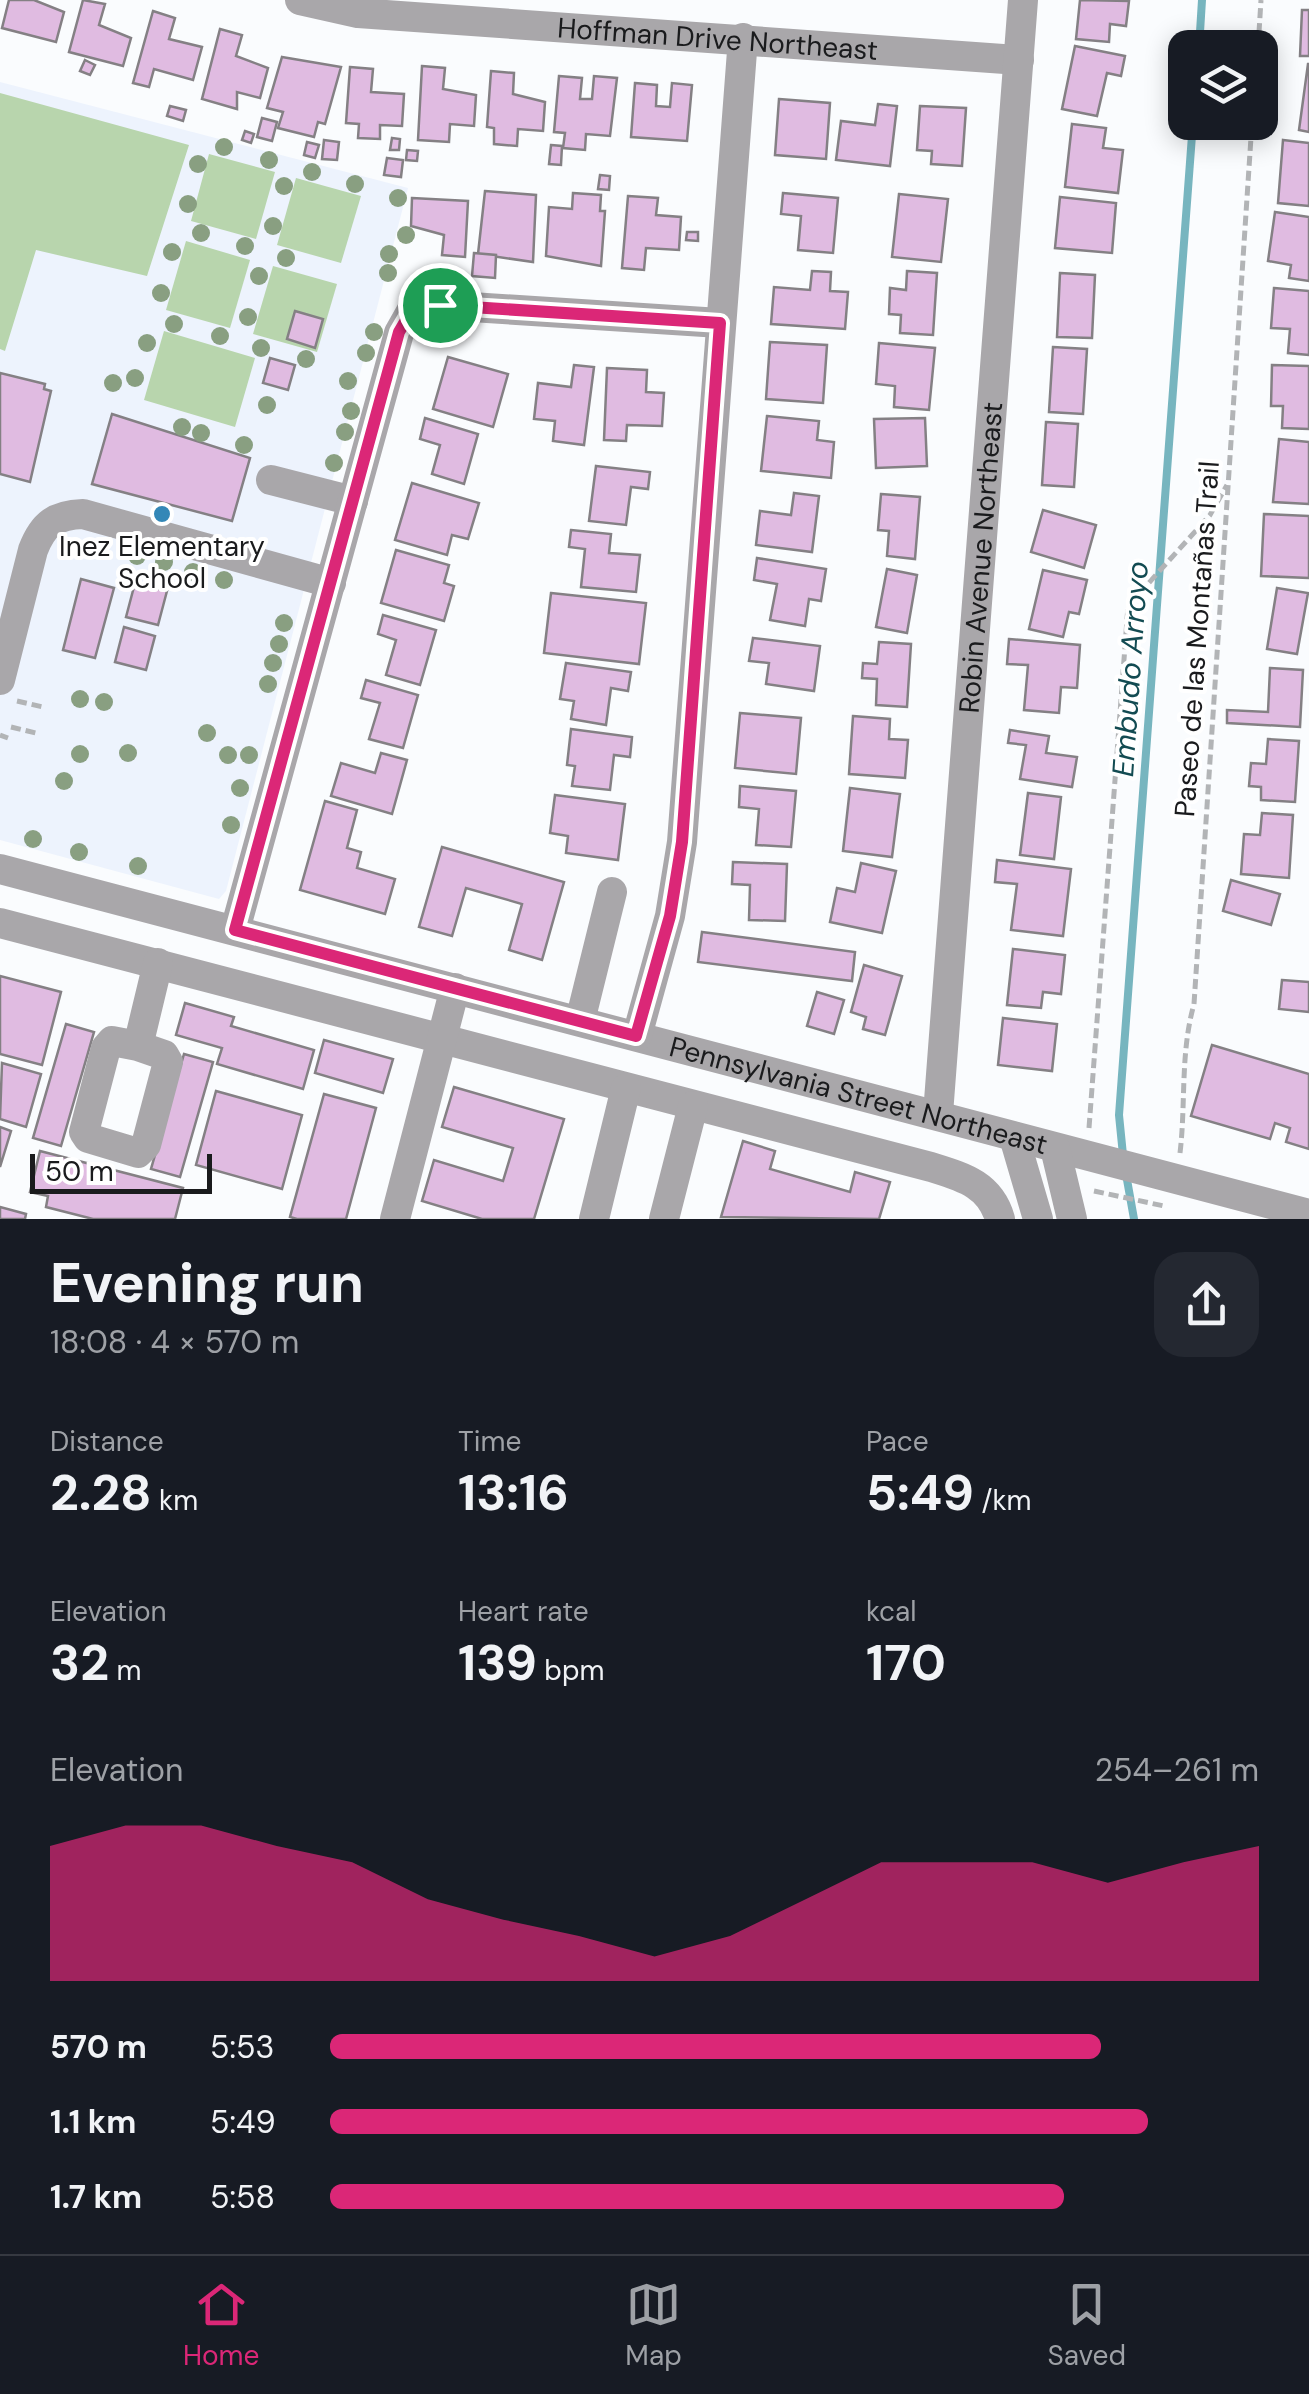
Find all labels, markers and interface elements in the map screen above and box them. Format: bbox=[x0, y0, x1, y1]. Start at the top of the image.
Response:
street label: Hoffman Drive Northeast bbox=[556, 9, 879, 68]
map controls bbox=[1168, 30, 1278, 140]
button: layers bbox=[1168, 30, 1278, 140]
pin bbox=[398, 263, 483, 348]
icon: arrive bbox=[413, 278, 468, 333]
street label: Robin Avenue Northeast bbox=[950, 401, 1011, 714]
street label: Paseo de las Montañas Trail bbox=[1166, 460, 1228, 818]
marker: Inez Elementary School bbox=[151, 503, 173, 525]
place label: Inez Elementary School bbox=[59, 528, 265, 597]
water label: Embudo Arroyo bbox=[1103, 560, 1157, 778]
street label: Pennsylvania Street Northeast bbox=[666, 1028, 1052, 1163]
scale bar bbox=[30, 1149, 212, 1194]
text: 50 m bbox=[45, 1153, 114, 1190]
text: Evening run bbox=[50, 1247, 364, 1319]
button: share bbox=[1154, 1252, 1259, 1357]
text: 18:08 · 4 × 570 m bbox=[50, 1321, 299, 1363]
text: Distance bbox=[50, 1423, 164, 1460]
text: Time bbox=[458, 1423, 521, 1460]
text: Pace bbox=[866, 1423, 929, 1460]
text: 2.28 bbox=[50, 1460, 152, 1526]
text: 13:16 bbox=[458, 1460, 569, 1526]
text: 5:49 bbox=[866, 1460, 974, 1526]
text: km bbox=[152, 1482, 198, 1519]
text: /km bbox=[974, 1482, 1032, 1519]
text: Elevation bbox=[50, 1593, 167, 1630]
text: Heart rate bbox=[458, 1593, 589, 1630]
text: kcal bbox=[866, 1593, 917, 1630]
text: 32 bbox=[50, 1630, 109, 1696]
text: 139 bbox=[458, 1630, 537, 1696]
text: 170 bbox=[866, 1630, 946, 1696]
text: m bbox=[109, 1652, 141, 1689]
text: bpm bbox=[537, 1652, 604, 1689]
text: Elevation bbox=[50, 1749, 183, 1791]
text: 254–261 m bbox=[1095, 1749, 1259, 1791]
text: 570 m bbox=[50, 2026, 147, 2068]
text: 5:53 bbox=[210, 2026, 274, 2068]
text: 1.1 km bbox=[50, 2101, 136, 2143]
text: 5:49 bbox=[210, 2101, 276, 2143]
text: 1.7 km bbox=[50, 2176, 142, 2218]
text: 5:58 bbox=[210, 2176, 275, 2218]
tab: Home bbox=[183, 2277, 259, 2374]
tab: Map bbox=[625, 2277, 682, 2374]
tab: Saved bbox=[1048, 2277, 1126, 2374]

